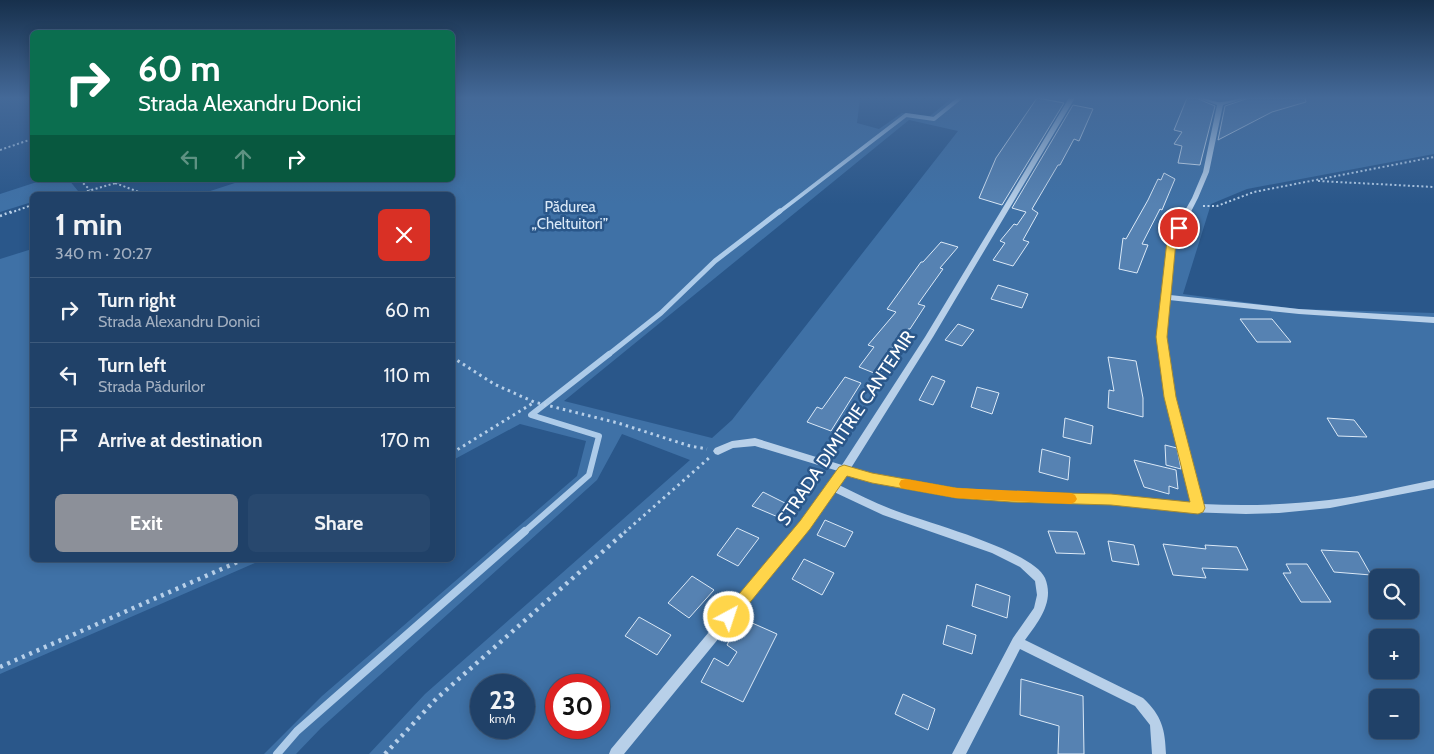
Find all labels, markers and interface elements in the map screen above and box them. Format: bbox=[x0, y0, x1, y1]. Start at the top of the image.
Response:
text: 60 m bbox=[138, 47, 221, 90]
icon: right bbox=[55, 50, 120, 115]
text: Strada Alexandru Donici bbox=[138, 90, 361, 117]
icon: left bbox=[176, 145, 204, 173]
icon: ahead bbox=[229, 145, 257, 173]
icon: right bbox=[282, 145, 310, 173]
park label: Pădurea „Cheltuitori” bbox=[532, 198, 608, 233]
text: 1 min bbox=[55, 206, 123, 243]
pin bbox=[1158, 207, 1200, 249]
button: close bbox=[378, 209, 430, 261]
icon: arrive bbox=[1165, 214, 1193, 242]
text: 340 m · 20:27 bbox=[55, 244, 152, 263]
text: Turn right bbox=[98, 289, 176, 312]
icon: right bbox=[55, 296, 83, 324]
text: 60 m bbox=[385, 299, 430, 322]
text: Strada Alexandru Donici bbox=[98, 312, 260, 331]
street label: STRADA DIMITRIE CANTEMIR bbox=[773, 326, 920, 530]
text: Turn left bbox=[98, 354, 166, 377]
icon: left bbox=[55, 361, 83, 389]
text: 110 m bbox=[383, 364, 430, 387]
text: Strada Pădurilor bbox=[98, 377, 205, 396]
icon: arrive bbox=[55, 426, 83, 454]
text: Arrive at destination bbox=[98, 429, 262, 452]
text: 170 m bbox=[380, 429, 430, 452]
button: Exit bbox=[55, 494, 238, 552]
button: Share bbox=[248, 494, 430, 552]
map controls bbox=[1369, 569, 1419, 739]
button: search bbox=[1369, 569, 1419, 619]
position arrow bbox=[702, 590, 754, 642]
button: + bbox=[1369, 629, 1419, 679]
speed limit sign: 30 bbox=[545, 674, 610, 739]
text: 23 bbox=[489, 685, 516, 715]
button: − bbox=[1369, 689, 1419, 739]
text: km/h bbox=[489, 711, 516, 726]

